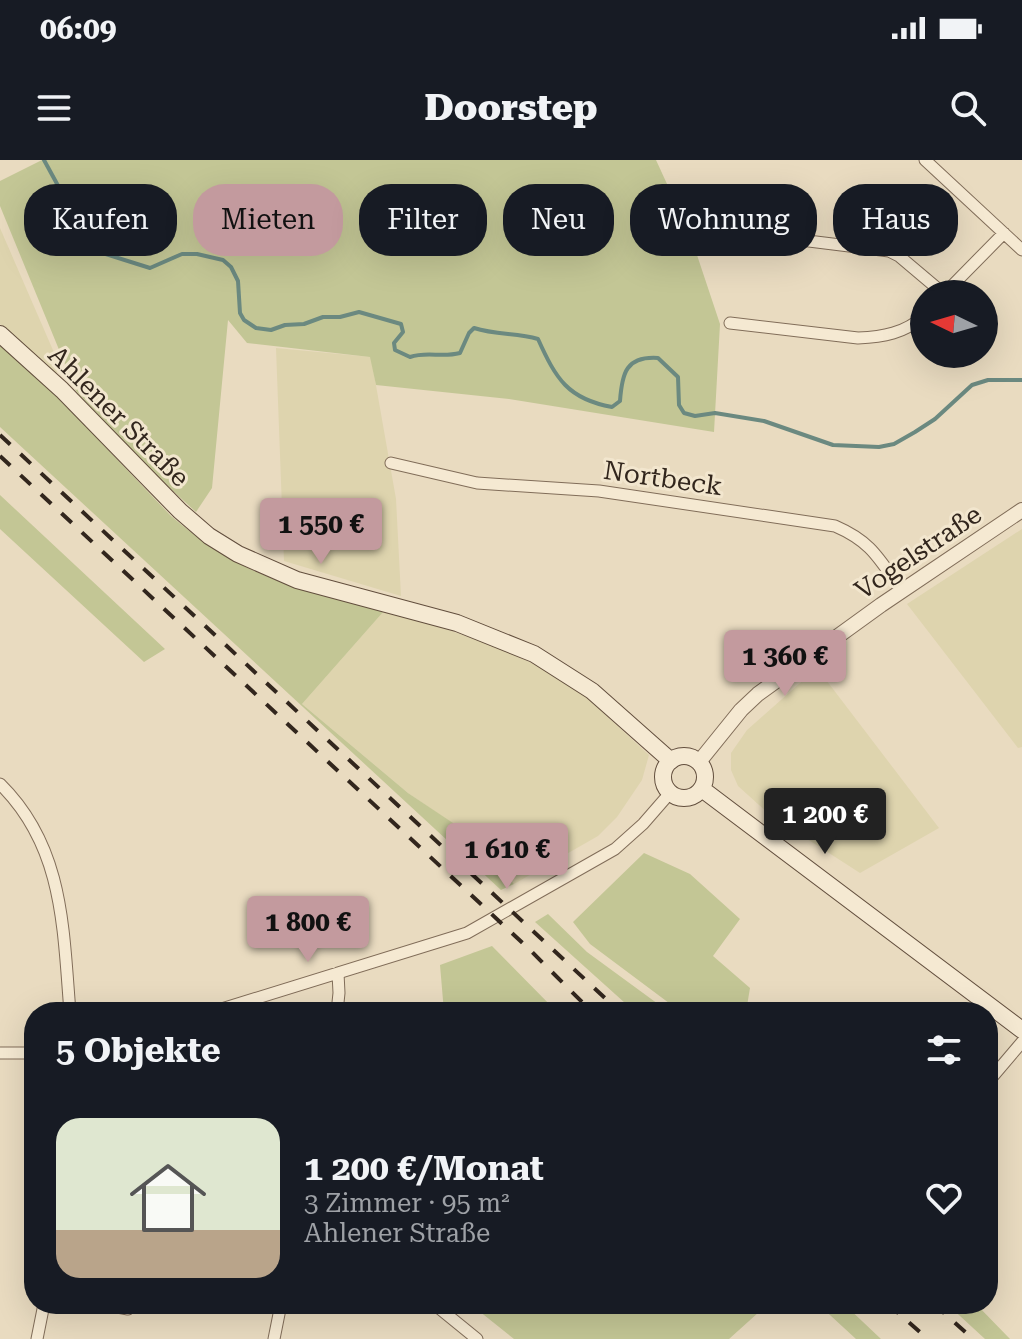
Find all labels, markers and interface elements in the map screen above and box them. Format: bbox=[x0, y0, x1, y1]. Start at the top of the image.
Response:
text: 06:09 bbox=[40, 11, 117, 46]
icon: menu bbox=[32, 86, 76, 130]
icon: search bbox=[946, 86, 990, 130]
text: Doorstep bbox=[424, 87, 598, 129]
chip: Kaufen bbox=[24, 184, 177, 256]
chip: Mieten bbox=[193, 184, 343, 256]
chip: Filter bbox=[359, 184, 487, 256]
chip: Neu bbox=[503, 184, 614, 256]
chip: Wohnung bbox=[630, 184, 817, 256]
chip: Haus bbox=[833, 184, 958, 256]
north arrow bbox=[910, 280, 998, 368]
map controls bbox=[910, 280, 998, 368]
street label: Ahlener Straße bbox=[42, 339, 196, 493]
street label: Nortbeck bbox=[602, 455, 724, 501]
pin: 1 550 € bbox=[247, 498, 395, 566]
street label: Vogelstraße bbox=[849, 499, 987, 605]
text: 1 550 € bbox=[278, 509, 364, 539]
pin: 1 360 € bbox=[711, 630, 859, 698]
text: 1 360 € bbox=[742, 641, 828, 671]
pin: 1 200 € bbox=[751, 788, 899, 856]
text: 1 200 € bbox=[782, 799, 868, 829]
pin: 1 610 € bbox=[433, 823, 581, 891]
text: 1 610 € bbox=[464, 834, 550, 864]
pin: 1 800 € bbox=[234, 896, 382, 964]
text: 1 800 € bbox=[265, 907, 351, 937]
icon: filters bbox=[922, 1028, 966, 1072]
text: 5 Objekte bbox=[56, 1030, 221, 1070]
text: 1 200 €/Monat bbox=[304, 1148, 544, 1188]
icon: home bbox=[120, 1150, 216, 1246]
icon: heart bbox=[922, 1176, 966, 1220]
text: 3 Zimmer · 95 m² bbox=[304, 1188, 510, 1218]
text: Ahlener Straße bbox=[304, 1218, 490, 1248]

